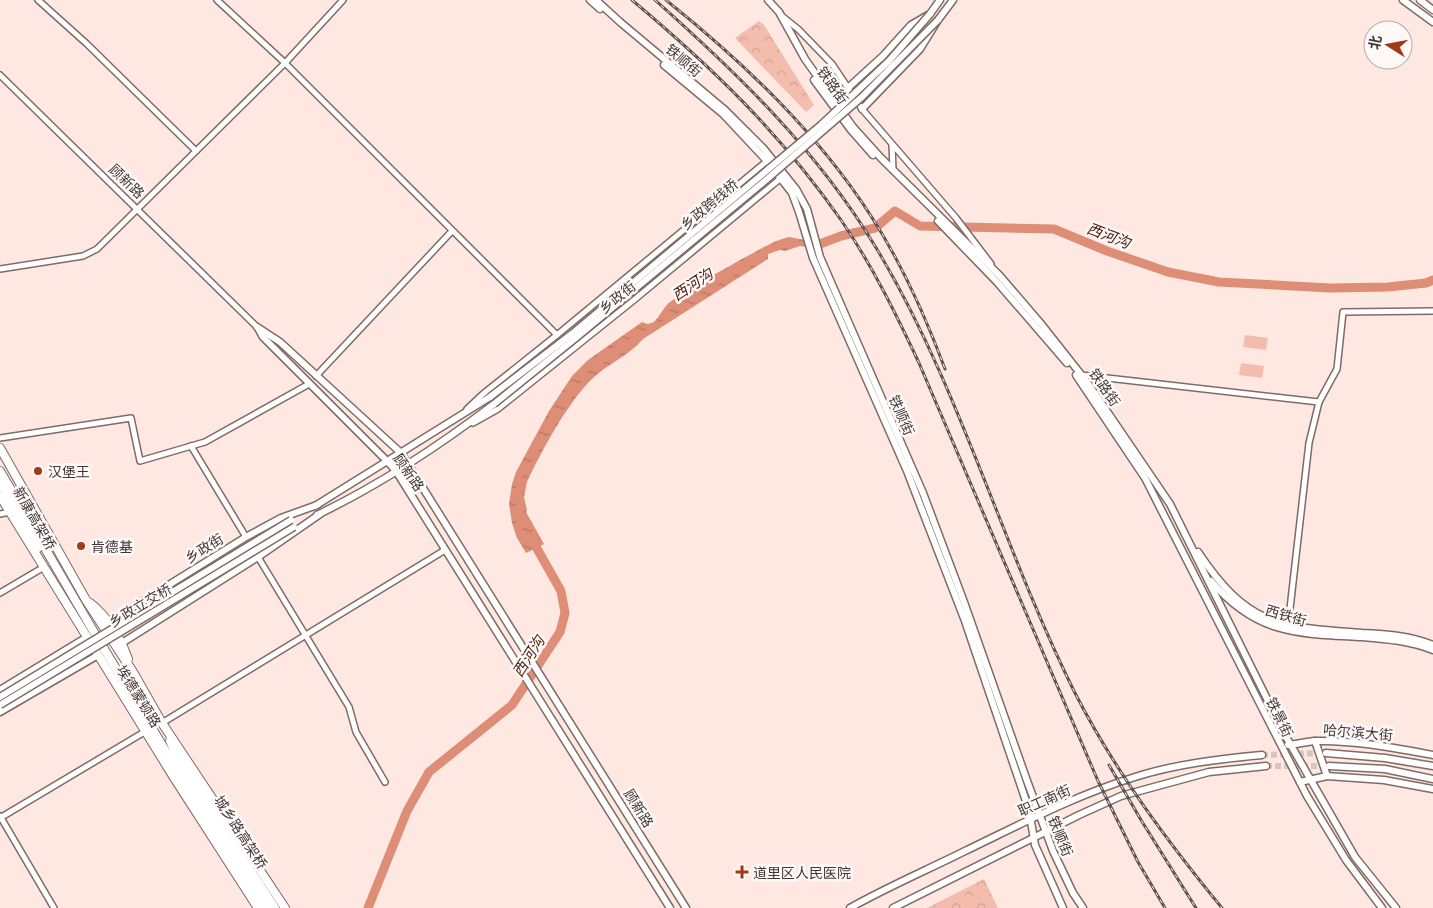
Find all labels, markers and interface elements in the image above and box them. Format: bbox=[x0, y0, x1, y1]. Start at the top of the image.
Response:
north arrow bbox=[1363, 20, 1413, 70]
text: 北 bbox=[1365, 34, 1384, 51]
street label: 铁顺街 bbox=[662, 40, 706, 80]
street label: 铁路街 bbox=[814, 63, 852, 107]
street label: 顾新路 bbox=[106, 160, 148, 202]
street label: 乡政跨线桥 bbox=[677, 175, 741, 233]
water label: 西河沟 bbox=[1085, 219, 1135, 252]
water label: 西河沟 bbox=[668, 263, 717, 304]
street label: 乡政街 bbox=[595, 277, 639, 317]
street label: 铁路街 bbox=[1086, 365, 1124, 409]
street label: 铁顺街 bbox=[886, 392, 918, 438]
street label: 顾新路 bbox=[390, 450, 428, 494]
place label: 汉堡王 bbox=[48, 463, 90, 480]
marker: 汉堡王 bbox=[32, 465, 44, 477]
street label: 新康高架桥 bbox=[10, 483, 60, 553]
street label: 乡政街 bbox=[182, 530, 226, 566]
place label: 肯德基 bbox=[91, 538, 133, 555]
marker: 肯德基 bbox=[75, 540, 87, 552]
street label: 乡政立交桥 bbox=[106, 580, 174, 630]
street label: 西铁街 bbox=[1263, 601, 1309, 629]
water label: 西河沟 bbox=[508, 631, 549, 680]
street label: 埃德蒙顿路 bbox=[113, 662, 165, 730]
street label: 铁景街 bbox=[1263, 694, 1297, 740]
street label: 哈尔滨大街 bbox=[1322, 720, 1394, 744]
street label: 职工南街 bbox=[1015, 781, 1073, 819]
street label: 顾新路 bbox=[621, 786, 657, 830]
street label: 城乡路高架桥 bbox=[211, 792, 271, 872]
street label: 铁顺街 bbox=[1045, 813, 1077, 859]
place label: 道里区人民医院 bbox=[753, 864, 851, 881]
marker: 道里区人民医院 bbox=[735, 865, 749, 879]

